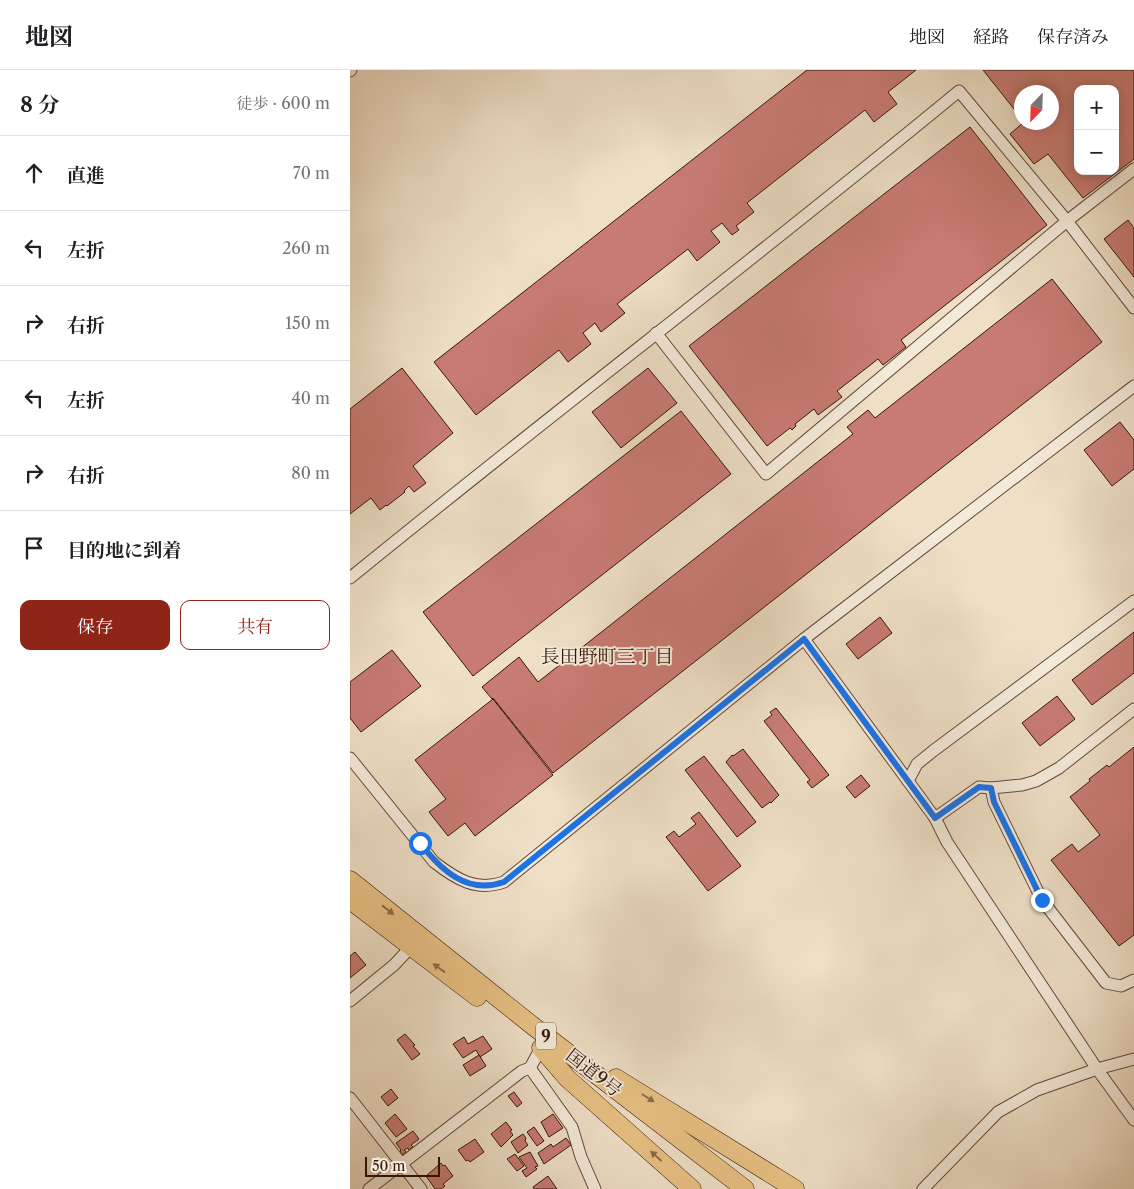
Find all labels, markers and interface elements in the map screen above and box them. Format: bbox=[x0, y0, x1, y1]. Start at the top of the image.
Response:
text: 地図 bbox=[25, 22, 73, 51]
text: 地図 bbox=[909, 26, 945, 48]
text: 経路 bbox=[973, 26, 1009, 48]
text: 保存済み bbox=[1037, 26, 1109, 48]
north arrow bbox=[1014, 85, 1059, 130]
map controls bbox=[1074, 85, 1119, 175]
button: + bbox=[1074, 85, 1119, 130]
text: 8 分 bbox=[20, 92, 59, 117]
text: 徒歩 · 600 m bbox=[236, 93, 330, 113]
button: − bbox=[1074, 130, 1119, 175]
icon: ahead bbox=[20, 159, 48, 187]
text: 70 m bbox=[293, 163, 330, 183]
text: 直進 bbox=[67, 164, 105, 187]
icon: left bbox=[20, 234, 48, 262]
text: 260 m bbox=[282, 238, 330, 258]
text: 左折 bbox=[67, 239, 105, 262]
icon: right bbox=[20, 309, 48, 337]
text: 150 m bbox=[285, 313, 330, 333]
text: 右折 bbox=[67, 314, 105, 337]
icon: left bbox=[20, 384, 48, 412]
text: 40 m bbox=[291, 388, 330, 408]
text: 左折 bbox=[67, 389, 105, 412]
icon: right bbox=[20, 459, 48, 487]
text: 80 m bbox=[291, 463, 330, 483]
text: 右折 bbox=[67, 464, 105, 487]
icon: arrive bbox=[20, 534, 48, 562]
text: 目的地に到着 bbox=[67, 539, 181, 562]
button: 保存 bbox=[20, 600, 170, 650]
button: 共有 bbox=[180, 600, 330, 650]
district label: 長田野町三丁目 bbox=[540, 645, 674, 668]
route start bbox=[409, 832, 432, 855]
route end bbox=[1031, 889, 1054, 912]
one-way arrow bbox=[381, 904, 394, 915]
one-way arrow bbox=[433, 962, 446, 973]
road number: 9 bbox=[536, 1022, 556, 1049]
street label: 国道9号 bbox=[562, 1044, 626, 1102]
one-way arrow bbox=[642, 1093, 655, 1102]
one-way arrow bbox=[650, 1150, 662, 1162]
scale bar bbox=[365, 1154, 440, 1177]
text: 50 m bbox=[372, 1157, 405, 1175]

